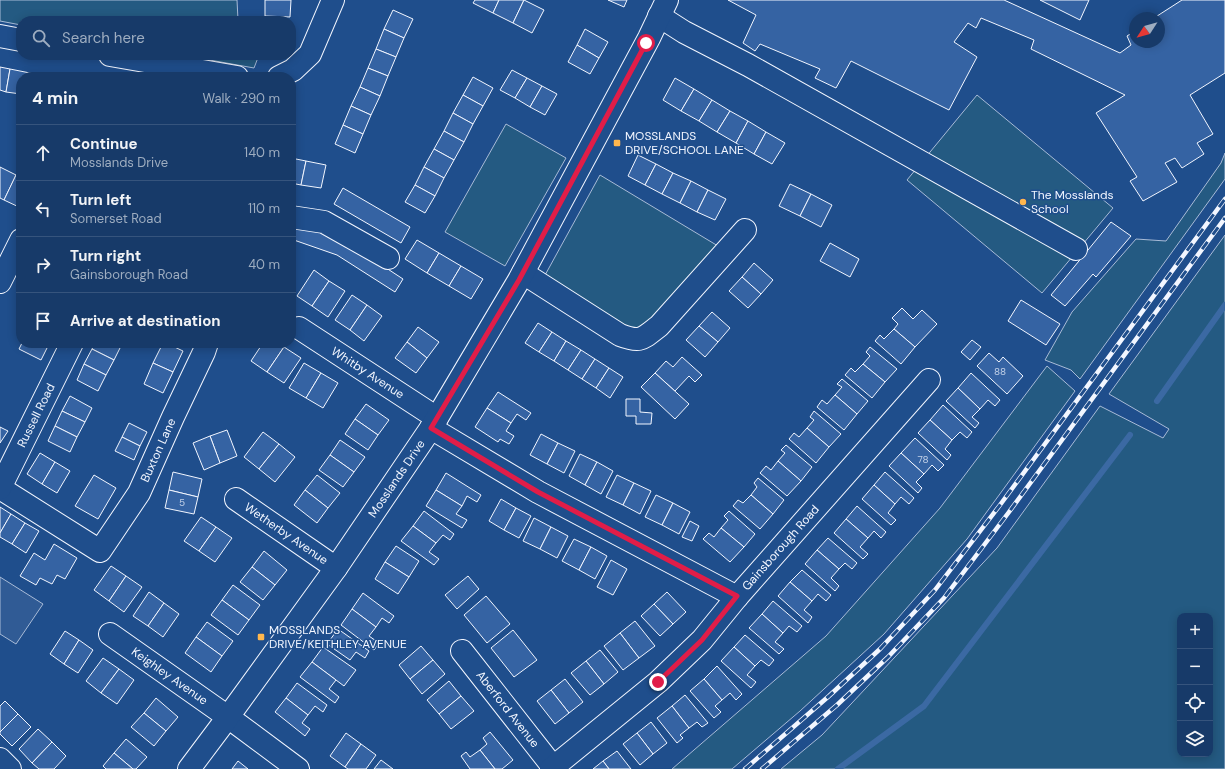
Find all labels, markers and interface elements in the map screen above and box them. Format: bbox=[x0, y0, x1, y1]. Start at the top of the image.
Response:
north arrow bbox=[1129, 12, 1165, 48]
search box bbox=[16, 16, 296, 60]
icon: search bbox=[30, 27, 52, 49]
text: Search here bbox=[62, 28, 145, 48]
route start bbox=[637, 34, 655, 52]
text: 4 min bbox=[32, 87, 78, 109]
text: Walk · 290 m bbox=[203, 90, 280, 107]
place label: MOSSLANDS DRIVE/SCHOOL LANE bbox=[625, 128, 744, 158]
text: Continue bbox=[70, 134, 138, 154]
marker: MOSSLANDS DRIVE/SCHOOL LANE bbox=[612, 138, 622, 148]
icon: ahead bbox=[32, 142, 54, 164]
text: 140 m bbox=[244, 144, 280, 161]
text: Mosslands Drive bbox=[70, 154, 168, 171]
place label: The Mosslands School bbox=[1031, 187, 1114, 217]
text: Turn left bbox=[70, 190, 131, 210]
marker: The Mosslands School bbox=[1018, 197, 1028, 207]
icon: left bbox=[32, 198, 54, 220]
text: 110 m bbox=[248, 200, 280, 217]
text: Somerset Road bbox=[70, 210, 162, 227]
text: Turn right bbox=[70, 246, 141, 266]
icon: right bbox=[32, 254, 54, 276]
text: 40 m bbox=[248, 256, 280, 273]
text: Gainsborough Road bbox=[70, 266, 188, 283]
icon: arrive bbox=[32, 310, 54, 332]
text: Arrive at destination bbox=[70, 311, 221, 331]
street label: Whitby Avenue bbox=[328, 343, 407, 403]
house number: 88 bbox=[994, 365, 1006, 378]
street label: Russell Road bbox=[13, 381, 59, 450]
street label: Buxton Lane bbox=[137, 416, 180, 485]
street label: Mosslands Drive bbox=[365, 437, 429, 521]
house number: 78 bbox=[917, 453, 929, 466]
house number: 5 bbox=[179, 496, 185, 509]
street label: Wetherby Avenue bbox=[241, 499, 331, 568]
street label: Gainsborough Road bbox=[738, 502, 823, 594]
map controls bbox=[1177, 613, 1213, 757]
button: + bbox=[1177, 613, 1213, 649]
place label: MOSSLANDS DRIVE/KEITHLEY AVENUE bbox=[269, 622, 407, 652]
marker: MOSSLANDS DRIVE/KEITHLEY AVENUE bbox=[256, 632, 266, 642]
street label: Keighley Avenue bbox=[128, 644, 211, 709]
button: − bbox=[1177, 649, 1213, 685]
street label: Aberford Avenue bbox=[473, 667, 543, 751]
route end bbox=[649, 673, 667, 691]
button: locate bbox=[1177, 685, 1213, 721]
button: layers bbox=[1177, 721, 1213, 757]

